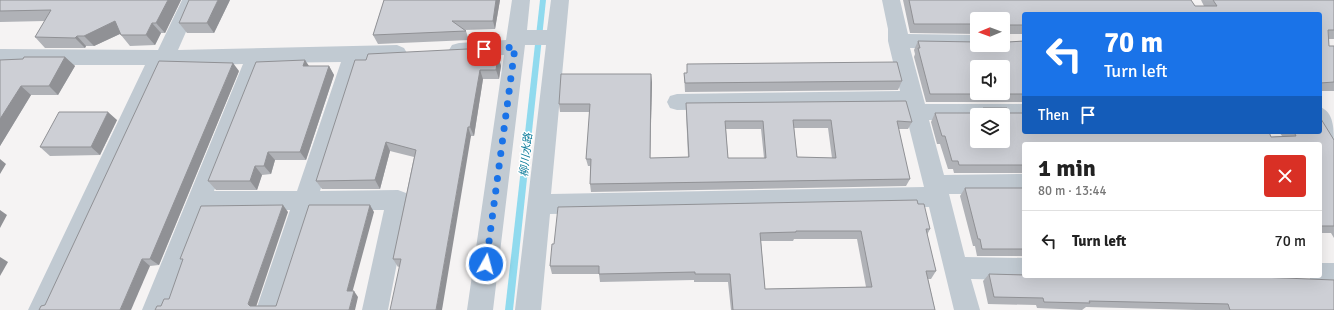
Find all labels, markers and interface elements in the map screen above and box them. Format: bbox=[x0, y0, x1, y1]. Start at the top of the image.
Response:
north arrow bbox=[970, 12, 1010, 52]
map controls bbox=[970, 12, 1010, 148]
text: 70 m bbox=[1104, 26, 1163, 60]
icon: left bbox=[1038, 28, 1090, 80]
pin bbox=[467, 32, 501, 66]
icon: arrive bbox=[473, 38, 495, 60]
button: sound bbox=[970, 60, 1010, 100]
text: Turn left bbox=[1104, 60, 1167, 82]
icon: arrive bbox=[1077, 104, 1099, 126]
text: Then bbox=[1038, 106, 1069, 124]
button: layers bbox=[970, 108, 1010, 148]
water label: 柳川水路 bbox=[517, 131, 535, 178]
text: 1 min bbox=[1038, 153, 1096, 183]
button: close bbox=[1264, 155, 1306, 197]
text: 80 m · 13:44 bbox=[1038, 183, 1107, 199]
icon: left bbox=[1038, 230, 1060, 252]
text: Turn left bbox=[1072, 232, 1126, 250]
text: 70 m bbox=[1275, 232, 1306, 250]
position arrow bbox=[465, 243, 507, 285]

